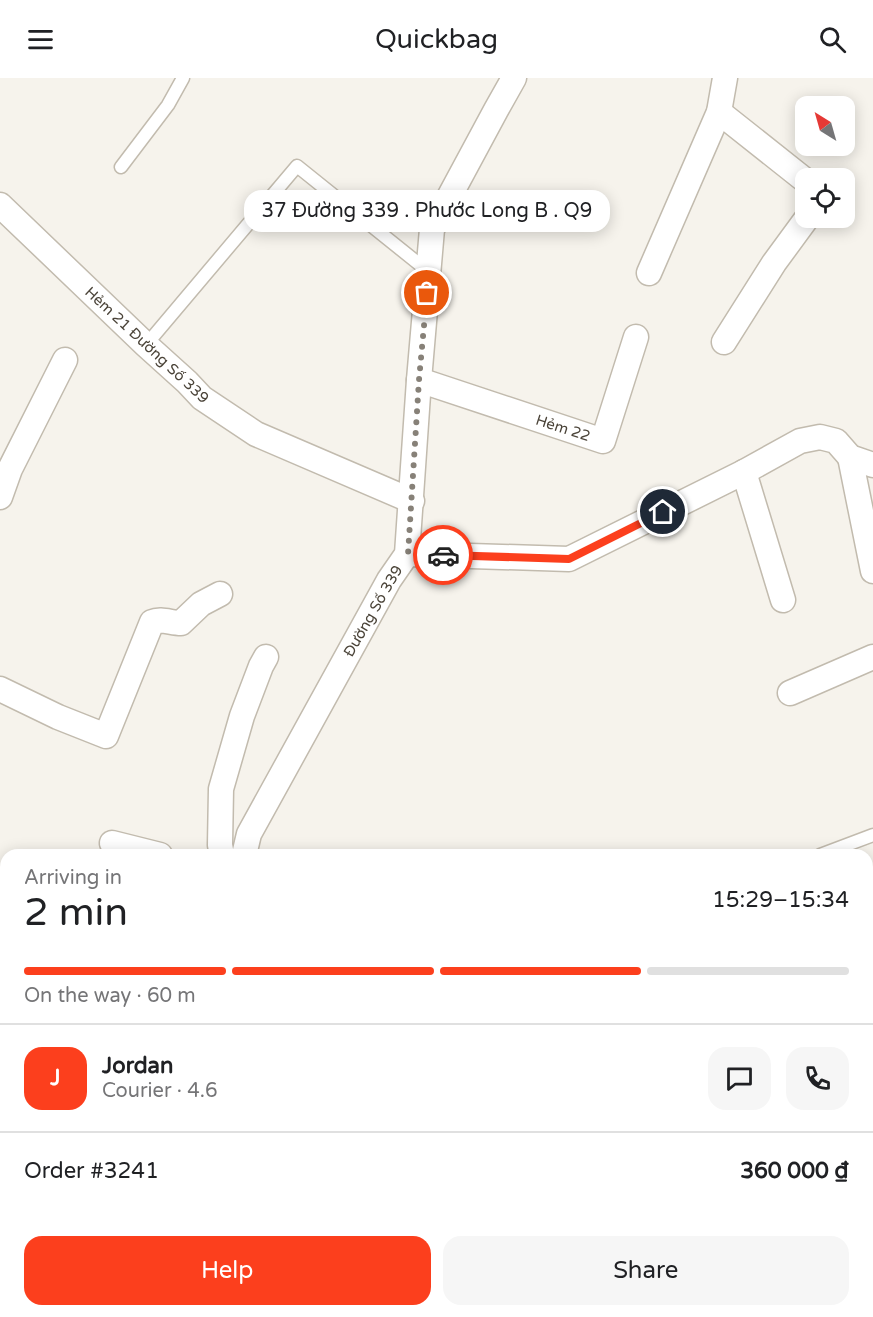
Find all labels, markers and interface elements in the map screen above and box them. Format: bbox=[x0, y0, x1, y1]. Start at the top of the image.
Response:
icon: menu bbox=[24, 23, 57, 56]
text: Quickbag bbox=[375, 23, 498, 56]
icon: search bbox=[816, 23, 849, 56]
north arrow bbox=[795, 96, 855, 156]
map controls bbox=[795, 96, 855, 228]
button: locate bbox=[795, 168, 855, 228]
callout: 37 Đường 339 . Phước Long B . Q9 bbox=[244, 191, 610, 233]
text: 37 Đường 339 . Phước Long B . Q9 bbox=[262, 199, 592, 223]
pin bbox=[401, 267, 452, 318]
icon: bag bbox=[410, 276, 443, 309]
street label: Hẻm 21 Đường Số 339 bbox=[81, 283, 213, 407]
street label: Hẻm 22 bbox=[534, 411, 592, 445]
pin bbox=[637, 486, 688, 537]
icon: home bbox=[646, 495, 679, 528]
courier bbox=[413, 525, 473, 585]
icon: car bbox=[427, 539, 460, 572]
street label: Đường Số 339 bbox=[340, 562, 406, 660]
text: Arriving in bbox=[24, 866, 122, 890]
text: 15:29–15:34 bbox=[712, 887, 849, 913]
text: 2 min bbox=[24, 889, 128, 936]
text: On the way · 60 m bbox=[24, 984, 196, 1008]
button: chat bbox=[708, 1047, 771, 1110]
button: phone bbox=[786, 1047, 849, 1110]
text: Jordan bbox=[102, 1053, 173, 1079]
text: J bbox=[50, 1065, 61, 1091]
text: Courier · 4.6 bbox=[102, 1079, 217, 1103]
text: Order #3241 bbox=[24, 1158, 159, 1184]
text: 360 000 ₫ bbox=[740, 1158, 849, 1184]
button: Help bbox=[24, 1236, 431, 1305]
button: Share bbox=[443, 1236, 849, 1305]

